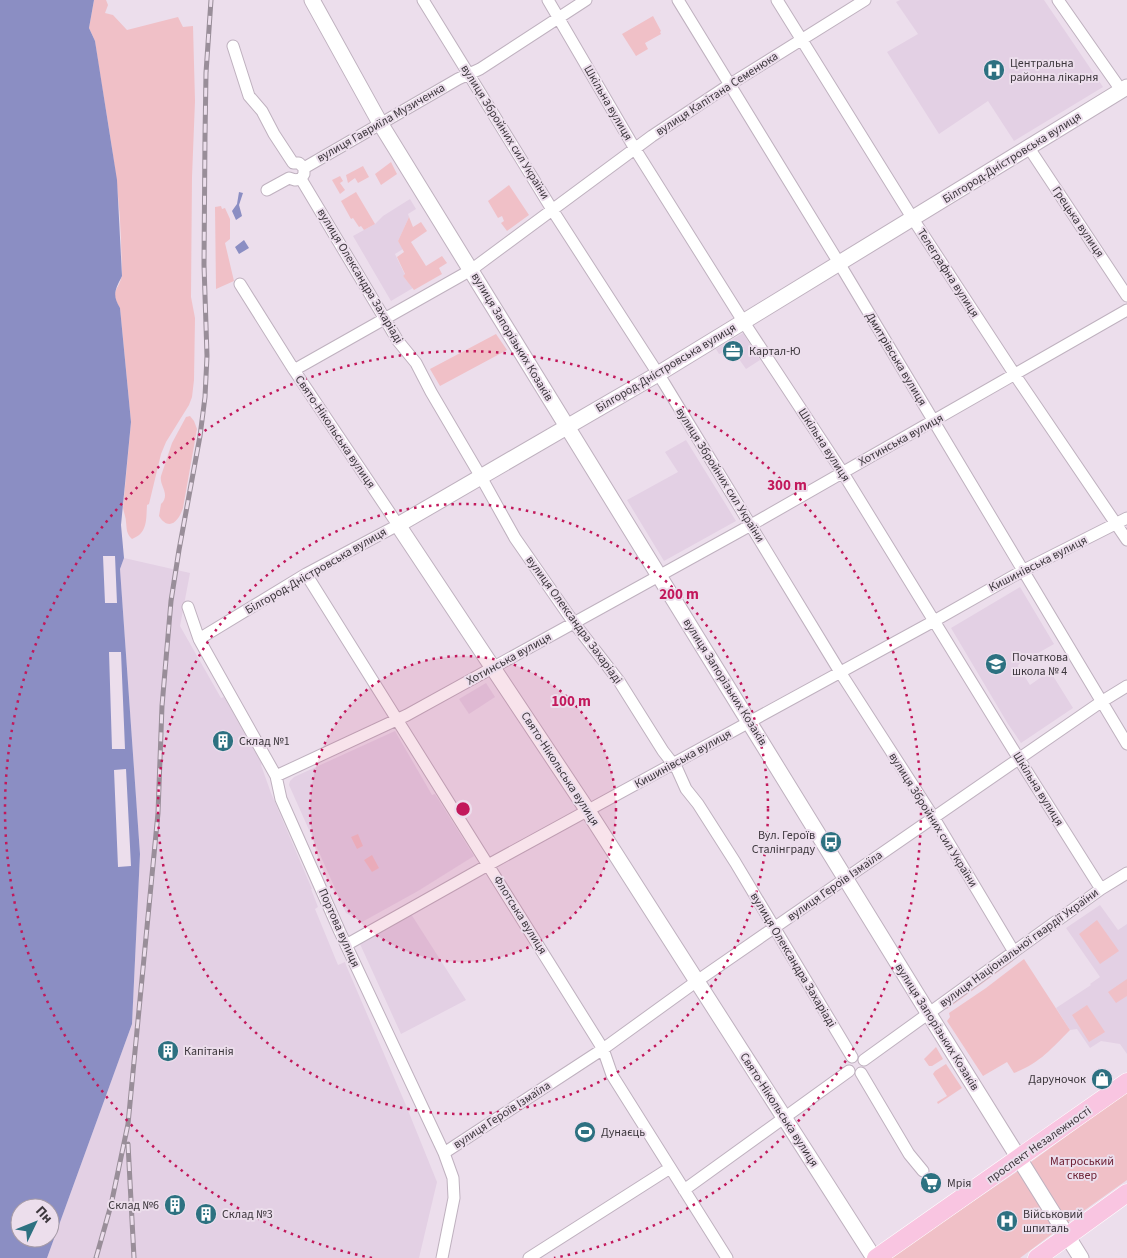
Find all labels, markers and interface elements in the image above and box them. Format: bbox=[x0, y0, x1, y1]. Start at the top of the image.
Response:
street label: вулиця Капітана Семенюка bbox=[652, 48, 782, 140]
place label: Центральна районна лікарня bbox=[1010, 55, 1099, 86]
hospital icon: Центральна районна лікарня bbox=[982, 58, 1006, 82]
street label: вулиця Збройних сил України bbox=[456, 61, 554, 203]
street label: Шкільна вулиця bbox=[580, 62, 636, 144]
street label: вулиця Гавриїла Музиченка bbox=[314, 79, 448, 167]
street label: Білгород-Дністровська вулиця bbox=[939, 108, 1085, 208]
street label: Грецька вулиця bbox=[1048, 183, 1108, 261]
street label: вулиця Олександра Захаріаді bbox=[313, 205, 407, 347]
street label: Телеграфна вулиця bbox=[913, 225, 983, 321]
street label: вулиця Запорізьких Козаків bbox=[467, 270, 557, 404]
street label: Дмитрівська вулиця bbox=[861, 309, 931, 409]
street label: Білгород-Дністровська вулиця bbox=[593, 319, 739, 417]
office icon: Картал-Ю bbox=[721, 339, 745, 363]
place label: Картал-Ю bbox=[749, 343, 801, 360]
street label: Свято-Нікольська вулиця bbox=[291, 372, 379, 492]
street label: вулиця Збройних сил України bbox=[671, 404, 769, 546]
street label: Шкільна вулиця bbox=[794, 405, 854, 485]
street label: Хотинська вулиця bbox=[855, 410, 947, 470]
text: 300 m bbox=[767, 475, 807, 496]
street label: Білгород-Дністровська вулиця bbox=[242, 523, 390, 619]
street label: Кишинівська вулиця bbox=[986, 532, 1090, 596]
street label: вулиця Олександра Захаріаді bbox=[522, 553, 626, 688]
text: 200 m bbox=[659, 584, 699, 605]
street label: вулиця Запорізьких Козаків bbox=[679, 615, 771, 749]
street label: Хотинська вулиця bbox=[463, 629, 555, 689]
place label: Початкова школа № 4 bbox=[1012, 649, 1068, 680]
school or university icon: Початкова школа № 4 bbox=[984, 652, 1008, 676]
text: 100 m bbox=[551, 691, 591, 712]
street label: Свято-Нікольська вулиця bbox=[517, 708, 603, 830]
street label: Кишинівська вулиця bbox=[631, 725, 735, 793]
building icon: Склад №1 bbox=[211, 729, 235, 753]
place label: Склад №1 bbox=[239, 733, 290, 750]
street label: вулиця Збройних сил України bbox=[884, 749, 982, 891]
street label: Шкільна вулиця bbox=[1008, 749, 1068, 829]
centre of rings bbox=[454, 800, 472, 818]
place label: Вул. Героїв Сталінграду bbox=[752, 827, 815, 858]
bus stop icon: Вул. Героїв Сталінграду bbox=[819, 830, 843, 854]
street label: вулиця Героїв Ізмаїла bbox=[784, 847, 886, 925]
street label: Флотська вулиця bbox=[489, 872, 551, 958]
street label: вулиця Національної гвардії України bbox=[936, 884, 1102, 1012]
street label: Портова вулиця bbox=[314, 886, 364, 970]
street label: вулиця Олександра Захаріаді bbox=[746, 889, 840, 1031]
street label: вулиця Запорізьких Козаків bbox=[891, 960, 983, 1094]
building icon: Капітанія bbox=[156, 1039, 180, 1063]
place label: Капітанія bbox=[184, 1043, 234, 1060]
street label: Свято-Нікольська вулиця bbox=[736, 1049, 822, 1171]
shop icon: Даруночок bbox=[1090, 1067, 1114, 1091]
place label: Даруночок bbox=[1028, 1071, 1086, 1088]
street label: вулиця Героїв Ізмаїла bbox=[450, 1077, 554, 1153]
street label: проспект Незалежності bbox=[983, 1102, 1095, 1188]
sports icon: Дунаєць bbox=[573, 1120, 597, 1144]
place label: Дунаєць bbox=[601, 1124, 645, 1141]
park label: Матроський сквер bbox=[1050, 1153, 1114, 1184]
supermarket icon: Мрія bbox=[919, 1171, 943, 1195]
place label: Мрія bbox=[947, 1175, 972, 1192]
building icon: Склад №6 bbox=[163, 1193, 187, 1217]
place label: Склад №6 bbox=[108, 1197, 159, 1214]
north arrow bbox=[10, 1198, 60, 1248]
text: Пн bbox=[31, 1202, 57, 1228]
building icon: Склад №3 bbox=[194, 1202, 218, 1226]
place label: Склад №3 bbox=[222, 1206, 273, 1223]
place label: Військовий шпиталь bbox=[1023, 1206, 1083, 1237]
hospital icon: Військовий шпиталь bbox=[995, 1209, 1019, 1233]

